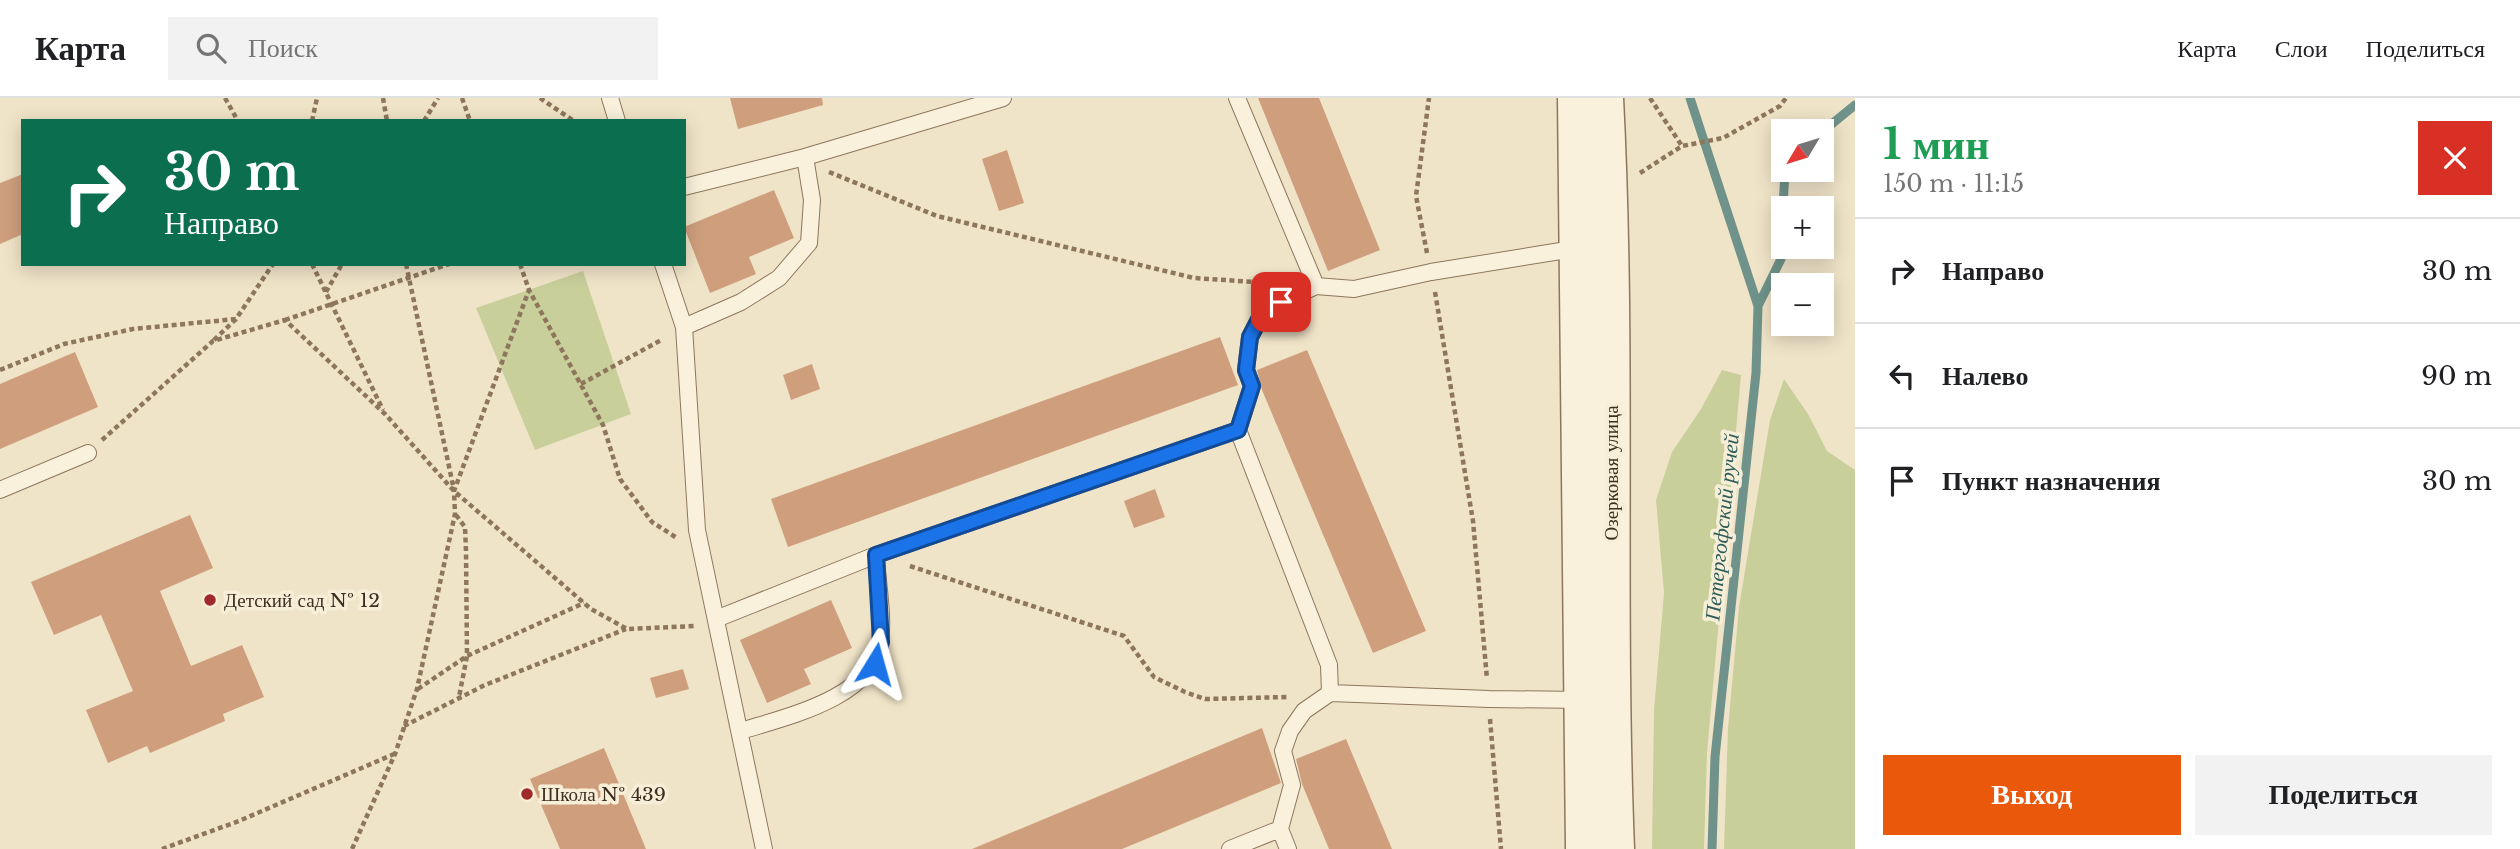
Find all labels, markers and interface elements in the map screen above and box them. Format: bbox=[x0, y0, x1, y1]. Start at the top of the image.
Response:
search box bbox=[168, 17, 658, 80]
text: Карта bbox=[35, 28, 126, 69]
icon: search bbox=[192, 29, 230, 67]
text: Поиск bbox=[248, 32, 318, 64]
text: Карта bbox=[2177, 34, 2237, 63]
text: Слои bbox=[2275, 34, 2328, 63]
text: Поделиться bbox=[2366, 34, 2485, 63]
text: 1 мин bbox=[1883, 118, 1990, 170]
north arrow bbox=[1771, 119, 1834, 182]
map controls bbox=[1771, 119, 1834, 336]
button: close bbox=[2418, 121, 2492, 195]
text: 30 m bbox=[164, 142, 299, 203]
icon: right bbox=[49, 147, 140, 238]
text: 150 m · 11:15 bbox=[1883, 170, 2024, 198]
button: + bbox=[1771, 196, 1834, 259]
text: Направо bbox=[164, 203, 279, 243]
icon: right bbox=[1883, 252, 1921, 290]
text: Направо bbox=[1942, 255, 2044, 287]
text: 30 m bbox=[2422, 255, 2492, 287]
pin bbox=[1251, 272, 1311, 332]
button: − bbox=[1771, 273, 1834, 336]
icon: arrive bbox=[1262, 283, 1300, 321]
icon: left bbox=[1883, 357, 1921, 395]
text: Налево bbox=[1942, 360, 2028, 392]
text: 90 m bbox=[2421, 360, 2492, 392]
street label: Озерковая улица bbox=[1600, 405, 1623, 541]
water label: Петергофский ручей bbox=[1699, 432, 1745, 623]
icon: arrive bbox=[1883, 462, 1921, 500]
text: Пункт назначения bbox=[1942, 465, 2160, 497]
text: 30 m bbox=[2422, 465, 2492, 497]
place label: Детский сад № 12 bbox=[224, 589, 380, 612]
marker: Детский сад № 12 bbox=[202, 592, 218, 608]
position arrow bbox=[838, 627, 912, 701]
button: Выход bbox=[1883, 755, 2181, 835]
button: Поделиться bbox=[2195, 755, 2492, 835]
place label: Школа № 439 bbox=[541, 783, 666, 806]
marker: Школа № 439 bbox=[519, 786, 535, 802]

